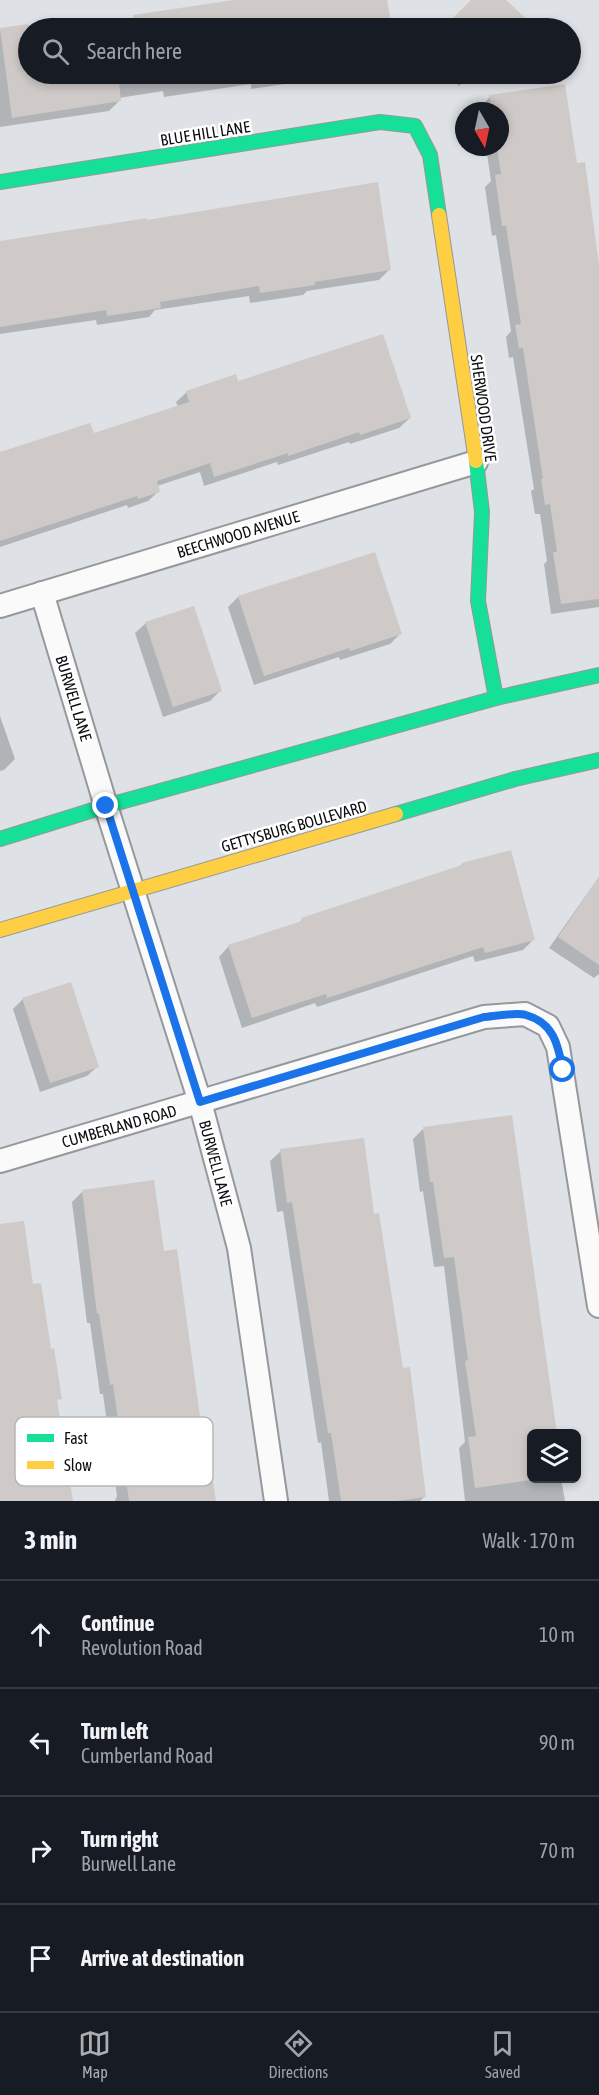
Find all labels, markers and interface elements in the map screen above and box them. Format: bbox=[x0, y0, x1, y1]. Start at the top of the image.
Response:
search box bbox=[18, 18, 581, 84]
icon: search bbox=[39, 35, 72, 68]
text: Search here bbox=[87, 38, 182, 64]
north arrow bbox=[455, 102, 509, 156]
street label: BLUE HILL LANE bbox=[159, 117, 251, 149]
street label: SHERWOOD DRIVE bbox=[468, 353, 500, 463]
street label: BEECHWOOD AVENUE bbox=[175, 507, 301, 561]
street label: BURWELL LANE bbox=[53, 653, 96, 743]
route end bbox=[92, 792, 118, 818]
street label: GETTYSBURG BOULEVARD bbox=[219, 797, 369, 855]
route start bbox=[549, 1056, 575, 1082]
street label: CUMBERLAND ROAD bbox=[60, 1101, 178, 1151]
street label: BURWELL LANE bbox=[196, 1118, 236, 1208]
legend bbox=[15, 1417, 213, 1486]
text: Fast bbox=[64, 1429, 88, 1447]
map controls bbox=[527, 1429, 581, 1483]
button: layers bbox=[527, 1429, 581, 1483]
text: Slow bbox=[64, 1456, 92, 1474]
text: 3 min bbox=[24, 1525, 77, 1555]
text: Walk · 170 m bbox=[483, 1529, 575, 1552]
text: Continue bbox=[81, 1610, 155, 1636]
icon: ahead bbox=[24, 1618, 57, 1651]
text: 10 m bbox=[539, 1623, 575, 1646]
text: Revolution Road bbox=[81, 1636, 203, 1659]
text: Turn left bbox=[81, 1718, 148, 1744]
icon: left bbox=[24, 1726, 57, 1759]
text: 90 m bbox=[539, 1731, 575, 1754]
text: Cumberland Road bbox=[81, 1744, 213, 1767]
text: Turn right bbox=[81, 1826, 158, 1852]
icon: right bbox=[24, 1834, 57, 1867]
text: 70 m bbox=[539, 1839, 575, 1862]
text: Burwell Lane bbox=[81, 1852, 176, 1875]
icon: arrive bbox=[24, 1942, 57, 1975]
text: Arrive at destination bbox=[81, 1945, 244, 1971]
tab: Map bbox=[78, 2027, 111, 2081]
tab: Directions bbox=[268, 2027, 328, 2081]
tab: Saved bbox=[485, 2027, 520, 2081]

